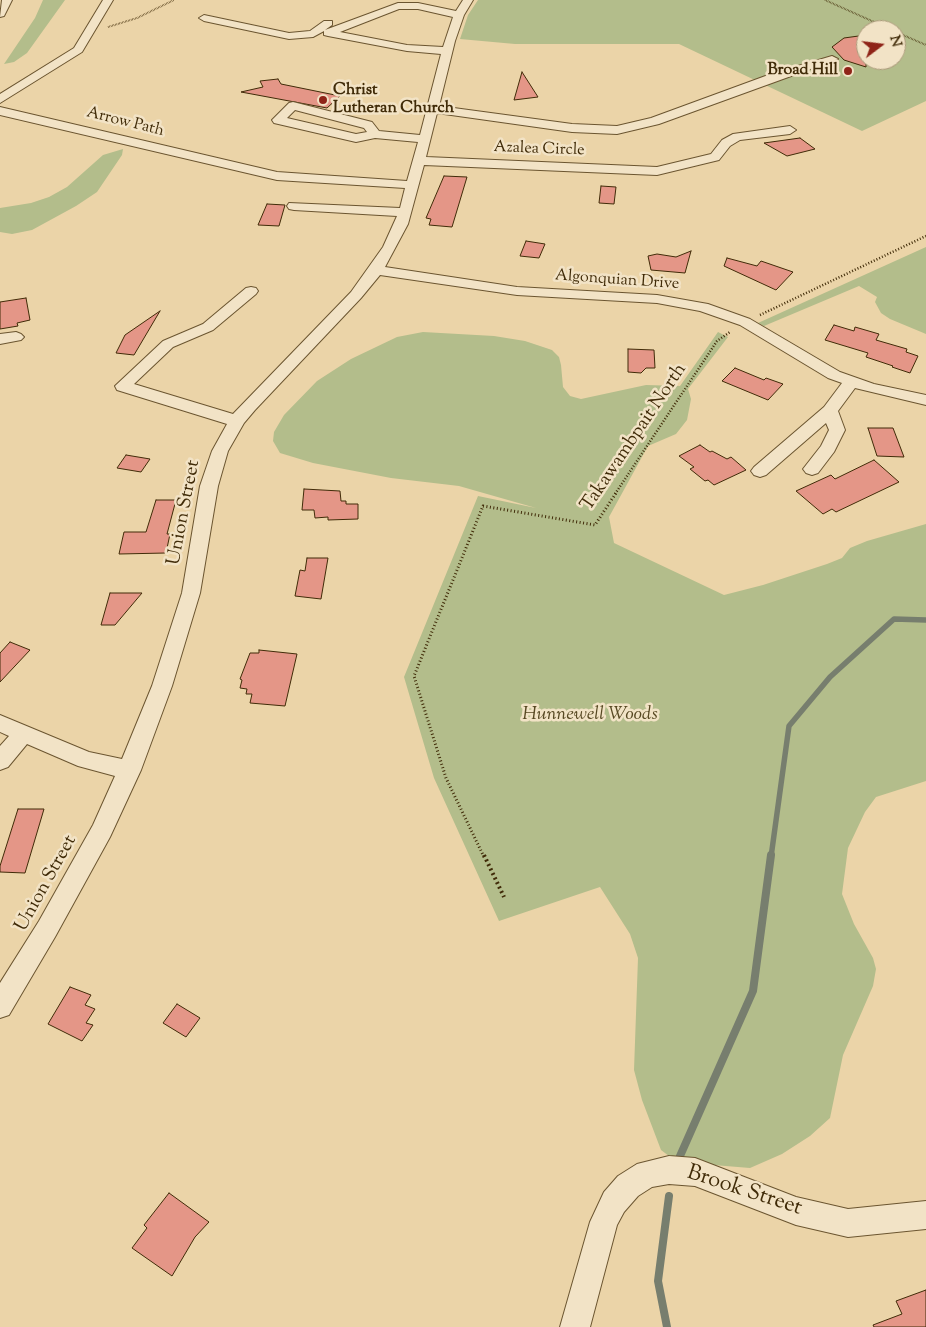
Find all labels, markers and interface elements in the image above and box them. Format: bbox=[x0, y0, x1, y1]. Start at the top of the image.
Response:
north arrow bbox=[856, 20, 906, 70]
text: N bbox=[883, 33, 906, 49]
place label: Broad Hill bbox=[767, 61, 838, 81]
marker: Broad Hill bbox=[842, 65, 854, 77]
place label: Christ Lutheran Church bbox=[333, 81, 454, 119]
marker: Christ Lutheran Church bbox=[317, 94, 329, 106]
street label: Arrow Path bbox=[84, 104, 166, 142]
street label: Azalea Circle bbox=[493, 139, 585, 161]
street label: Algonquian Drive bbox=[554, 267, 680, 295]
street label: Takawambpait North bbox=[577, 360, 693, 516]
street label: Union Street bbox=[164, 458, 206, 568]
park label: Hunnewell Woods bbox=[522, 705, 658, 727]
street label: Union Street bbox=[11, 832, 83, 936]
street label: Brook Street bbox=[683, 1161, 805, 1223]

